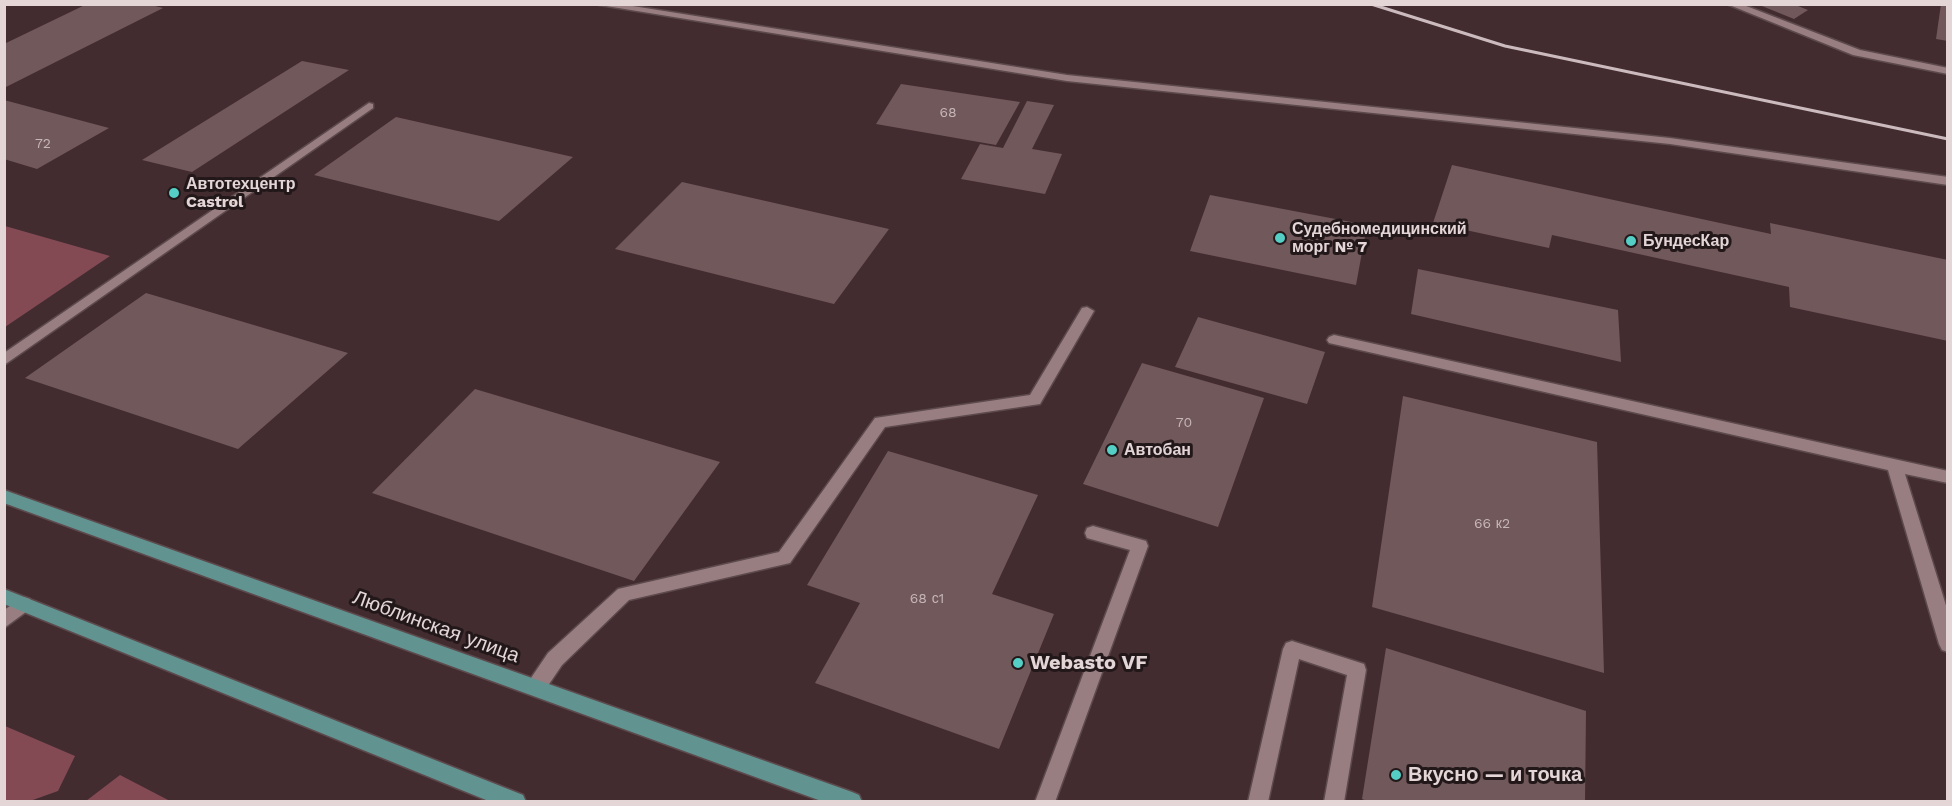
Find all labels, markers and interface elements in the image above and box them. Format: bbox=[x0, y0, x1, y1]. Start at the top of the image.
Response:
house number: 68 bbox=[939, 105, 957, 121]
house number: 72 bbox=[35, 136, 51, 152]
place label: Автотехцентр Castrol bbox=[186, 174, 296, 212]
marker: Автотехцентр Castrol bbox=[167, 186, 181, 200]
place label: Судебномедицинский морг № 7 bbox=[1292, 219, 1467, 257]
marker: Судебномедицинский морг № 7 bbox=[1273, 231, 1287, 245]
place label: БундесКар bbox=[1643, 231, 1729, 251]
marker: БундесКар bbox=[1624, 234, 1638, 248]
house number: 70 bbox=[1176, 415, 1192, 431]
place label: Автобан bbox=[1124, 440, 1191, 460]
marker: Автобан bbox=[1105, 443, 1119, 457]
house number: 66 к2 bbox=[1474, 516, 1510, 532]
street label: Люблинская улица bbox=[349, 586, 523, 668]
house number: 68 с1 bbox=[910, 591, 944, 607]
place label: Webasto VF bbox=[1030, 651, 1147, 675]
marker: Webasto VF bbox=[1011, 656, 1025, 670]
place label: Вкусно — и точка bbox=[1408, 763, 1582, 787]
marker: Вкусно — и точка bbox=[1389, 768, 1403, 782]

